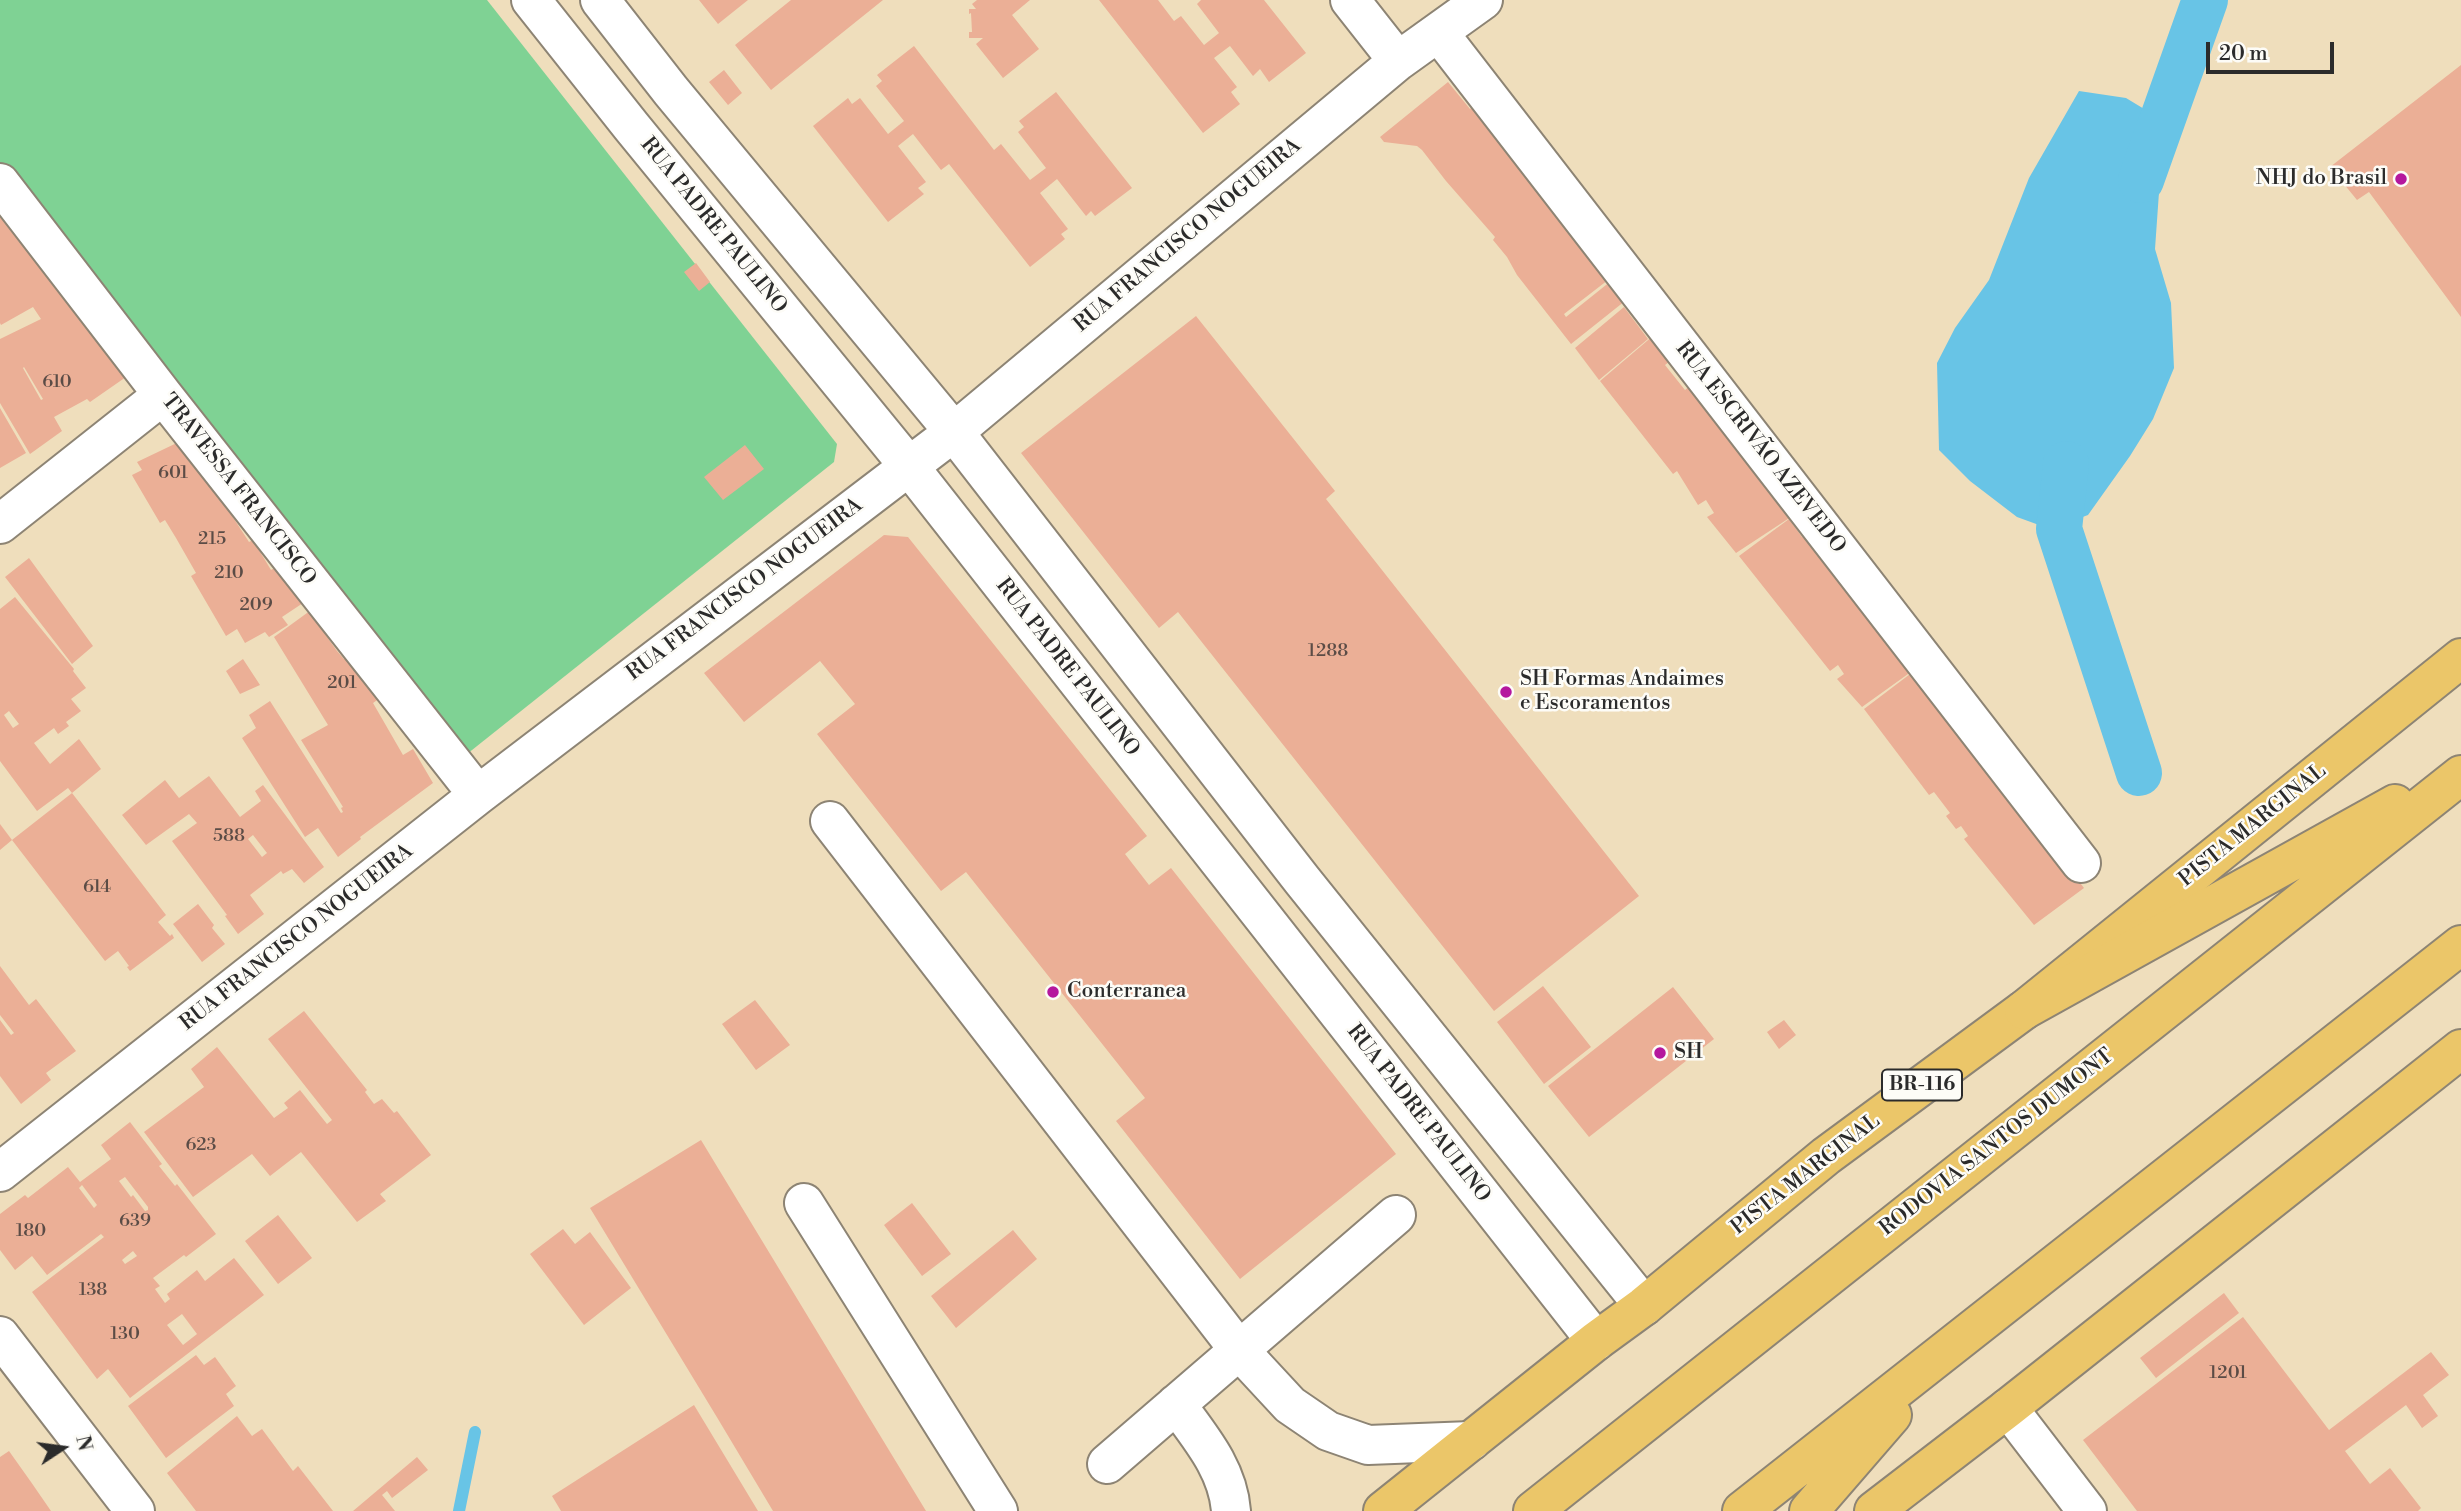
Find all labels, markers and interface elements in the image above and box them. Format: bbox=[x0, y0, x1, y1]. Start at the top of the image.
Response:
scale bar bbox=[2209, 28, 2337, 72]
text: 20 m bbox=[2219, 41, 2268, 67]
street label: RUA PADRE PAULINO bbox=[634, 133, 792, 319]
street label: RUA FRANCISCO NOGUEIRA bbox=[1069, 134, 1307, 338]
place label: NHJ do Brasil bbox=[2256, 166, 2387, 192]
marker: NHJ do Brasil bbox=[2393, 171, 2409, 187]
street label: RUA ESCRIVÃO AZEVEDO bbox=[1670, 337, 1850, 559]
house number: 610 bbox=[42, 372, 72, 394]
street label: TRAVESSA FRANCISCO bbox=[155, 389, 321, 591]
house number: 601 bbox=[158, 463, 188, 485]
street label: RUA FRANCISCO NOGUEIRA bbox=[622, 493, 868, 687]
house number: 215 bbox=[198, 529, 226, 551]
house number: 210 bbox=[214, 563, 244, 585]
street label: RUA PADRE PAULINO bbox=[990, 574, 1144, 762]
house number: 209 bbox=[239, 595, 273, 617]
house number: 1288 bbox=[1308, 641, 1348, 663]
place label: SH Formas Andaimes e Escoramentos bbox=[1520, 667, 1724, 717]
house number: 201 bbox=[327, 673, 357, 695]
marker: SH Formas Andaimes e Escoramentos bbox=[1498, 684, 1514, 700]
street label: PISTA MARGINAL bbox=[2174, 759, 2332, 893]
house number: 588 bbox=[213, 826, 245, 848]
street label: RUA FRANCISCO NOGUEIRA bbox=[176, 839, 418, 1037]
house number: 614 bbox=[83, 877, 111, 899]
place label: Conterranea bbox=[1067, 979, 1186, 1005]
marker: Conterranea bbox=[1045, 984, 1061, 1000]
street label: RUA PADRE PAULINO bbox=[1341, 1020, 1495, 1208]
place label: SH bbox=[1674, 1040, 1703, 1066]
street label: RODOVIA SANTOS DUMONT bbox=[1875, 1044, 2119, 1242]
marker: SH bbox=[1652, 1045, 1668, 1061]
road number: BR-116 bbox=[1882, 1070, 1962, 1100]
street label: PISTA MARGINAL bbox=[1727, 1109, 1885, 1241]
house number: 623 bbox=[185, 1135, 217, 1157]
house number: 639 bbox=[119, 1211, 151, 1233]
house number: 180 bbox=[16, 1221, 46, 1243]
house number: 138 bbox=[79, 1280, 107, 1302]
house number: 130 bbox=[110, 1324, 140, 1346]
house number: 1201 bbox=[2209, 1363, 2247, 1385]
north arrow bbox=[28, 1413, 98, 1483]
text: N bbox=[70, 1433, 97, 1453]

